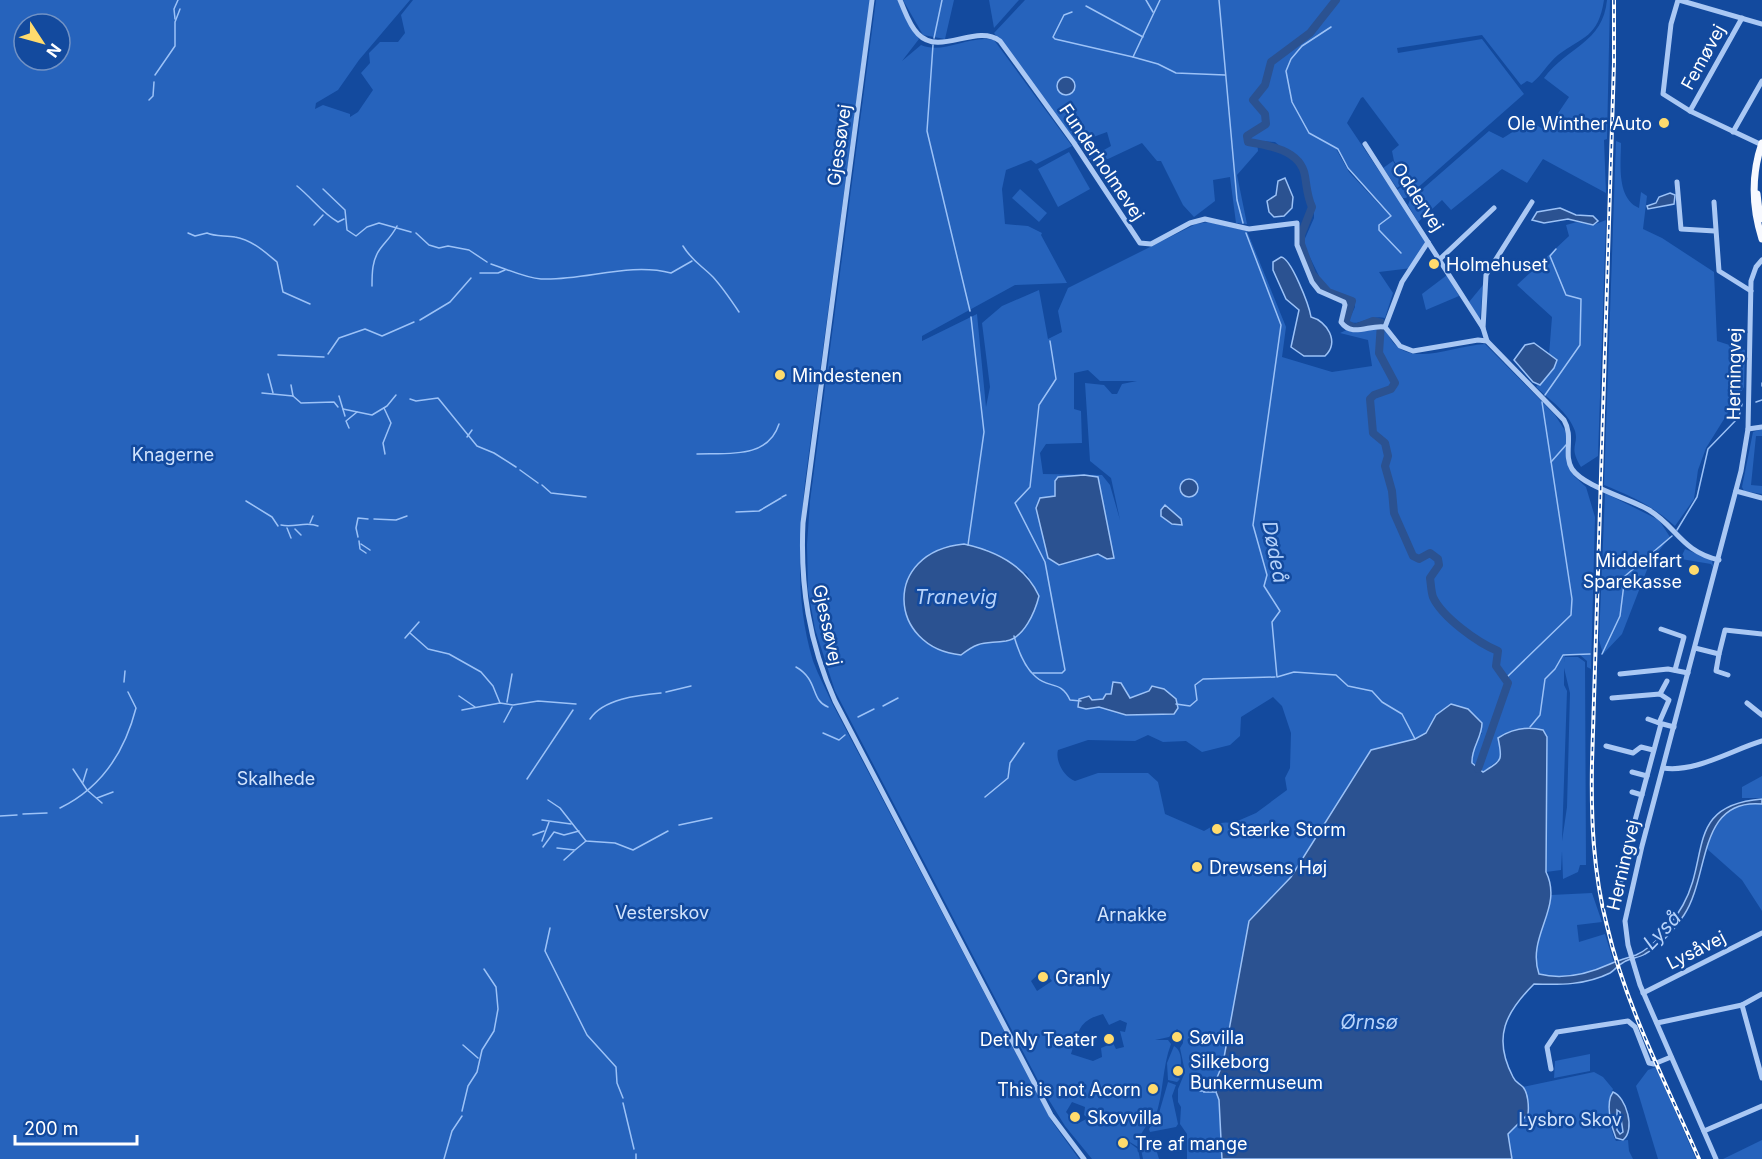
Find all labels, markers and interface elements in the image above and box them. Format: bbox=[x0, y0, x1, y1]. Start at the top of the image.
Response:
north arrow bbox=[12, 12, 72, 72]
street label: Femøvej bbox=[1677, 21, 1729, 93]
text: N bbox=[42, 40, 66, 62]
street label: Funderholmevej bbox=[1055, 100, 1149, 224]
street label: Gjessøvej bbox=[823, 103, 855, 187]
place label: Ole Winther Auto bbox=[1507, 113, 1652, 134]
marker: Ole Winther Auto bbox=[1657, 116, 1671, 130]
street label: Oddervej bbox=[1388, 159, 1448, 235]
place label: Holmehuset bbox=[1446, 254, 1548, 275]
marker: Holmehuset bbox=[1427, 257, 1441, 271]
street label: Herningvej bbox=[1723, 328, 1745, 420]
place label: Mindestenen bbox=[792, 365, 902, 386]
marker: Mindestenen bbox=[773, 368, 787, 382]
park label: Knagerne bbox=[132, 444, 214, 465]
water label: Dødeå bbox=[1257, 519, 1293, 585]
place label: Middelfart Sparekasse bbox=[1583, 550, 1682, 592]
marker: Middelfart Sparekasse bbox=[1687, 563, 1701, 577]
street label: Gjessøvej bbox=[809, 583, 847, 667]
water label: Tranevig bbox=[915, 585, 997, 609]
park label: Skalhede bbox=[237, 768, 315, 789]
street label: Herningvej bbox=[1602, 818, 1644, 912]
place label: Stærke Storm bbox=[1229, 819, 1346, 840]
marker: Stærke Storm bbox=[1210, 822, 1224, 836]
place label: Drewsens Høj bbox=[1209, 857, 1327, 878]
marker: Drewsens Høj bbox=[1190, 860, 1204, 874]
park label: Vesterskov bbox=[615, 902, 709, 923]
park label: Arnakke bbox=[1097, 904, 1167, 925]
water label: Lyså bbox=[1638, 906, 1686, 954]
street label: Lysåvej bbox=[1663, 926, 1729, 974]
place label: Granly bbox=[1055, 967, 1111, 988]
marker: Granly bbox=[1036, 970, 1050, 984]
water label: Ørnsø bbox=[1340, 1010, 1398, 1034]
place label: Søvilla bbox=[1189, 1027, 1244, 1048]
place label: Det Ny Teater bbox=[980, 1029, 1097, 1050]
marker: Søvilla bbox=[1170, 1030, 1184, 1044]
marker: Det Ny Teater bbox=[1102, 1032, 1116, 1046]
place label: Silkeborg Bunkermuseum bbox=[1190, 1051, 1323, 1093]
marker: Silkeborg Bunkermuseum bbox=[1171, 1064, 1185, 1078]
place label: This is not Acorn bbox=[997, 1079, 1141, 1100]
marker: This is not Acorn bbox=[1146, 1082, 1160, 1096]
place label: Skovvilla bbox=[1087, 1107, 1162, 1128]
scale bar bbox=[15, 1108, 136, 1146]
park label: Lysbro Skov bbox=[1518, 1109, 1622, 1130]
marker: Skovvilla bbox=[1068, 1110, 1082, 1124]
text: 200 m bbox=[24, 1118, 79, 1139]
place label: Tre af mange bbox=[1135, 1133, 1248, 1154]
marker: Tre af mange bbox=[1116, 1136, 1130, 1150]

